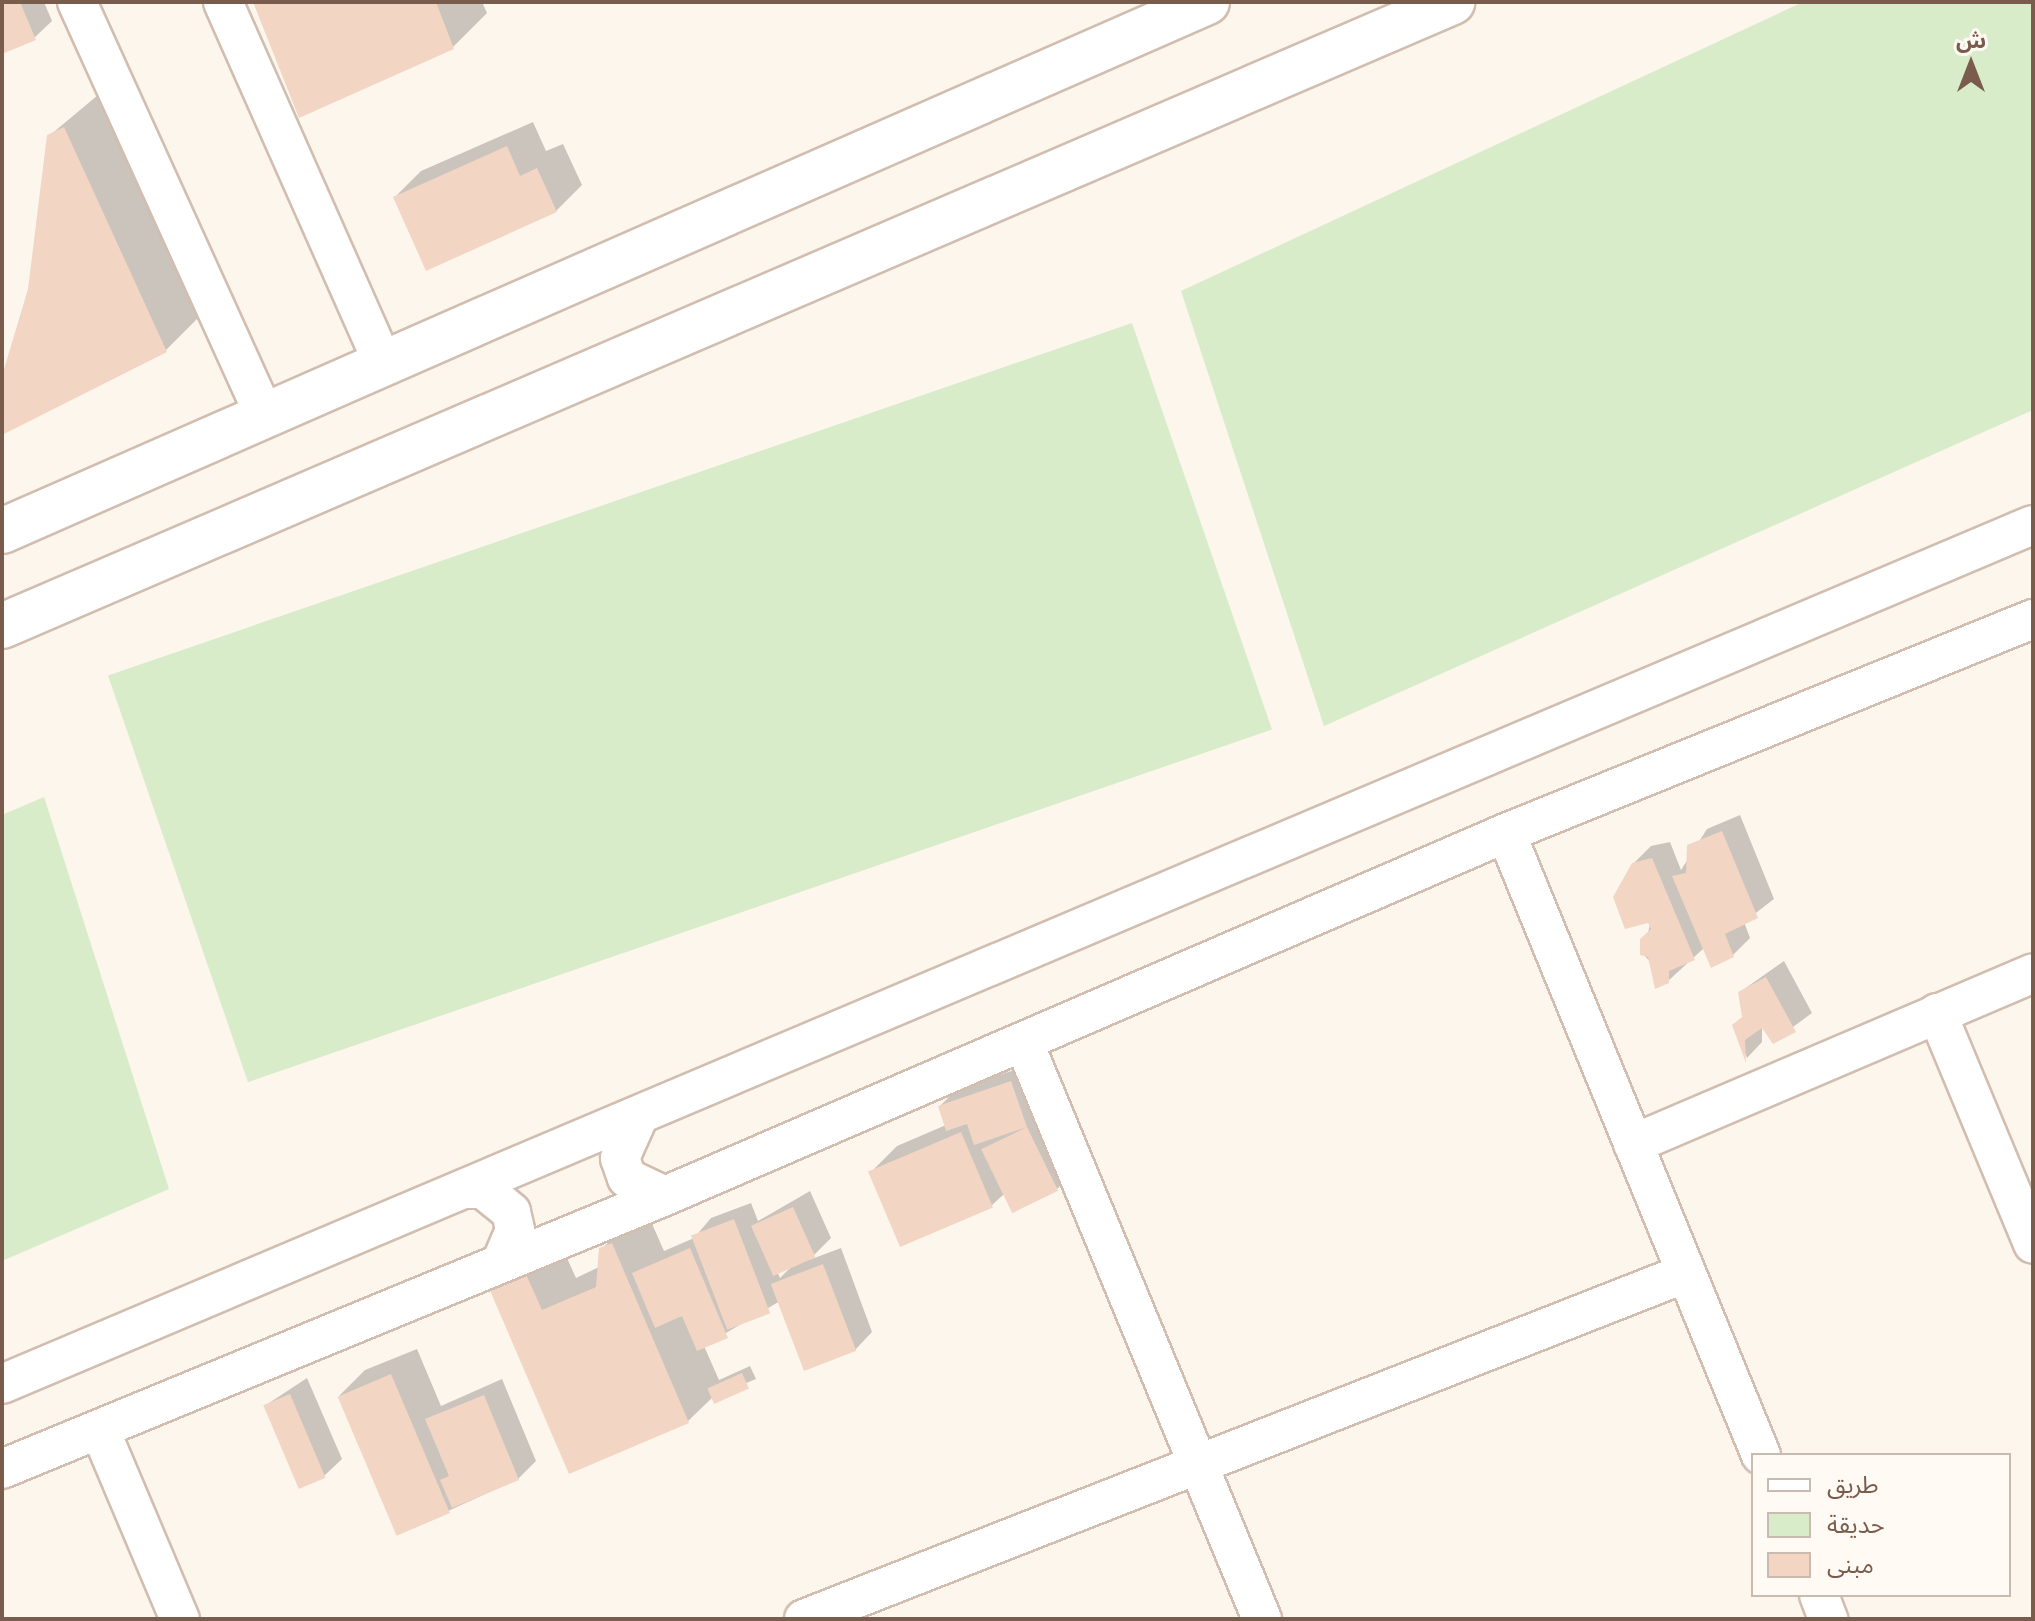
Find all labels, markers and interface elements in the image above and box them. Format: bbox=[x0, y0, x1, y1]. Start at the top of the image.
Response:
north arrow bbox=[1931, 24, 2011, 104]
text: ش bbox=[1956, 27, 1986, 52]
legend bbox=[1751, 1453, 2011, 1597]
text: طريق bbox=[1827, 1471, 1879, 1498]
text: حديقة bbox=[1827, 1511, 1885, 1538]
text: مبنى bbox=[1827, 1551, 1874, 1578]

